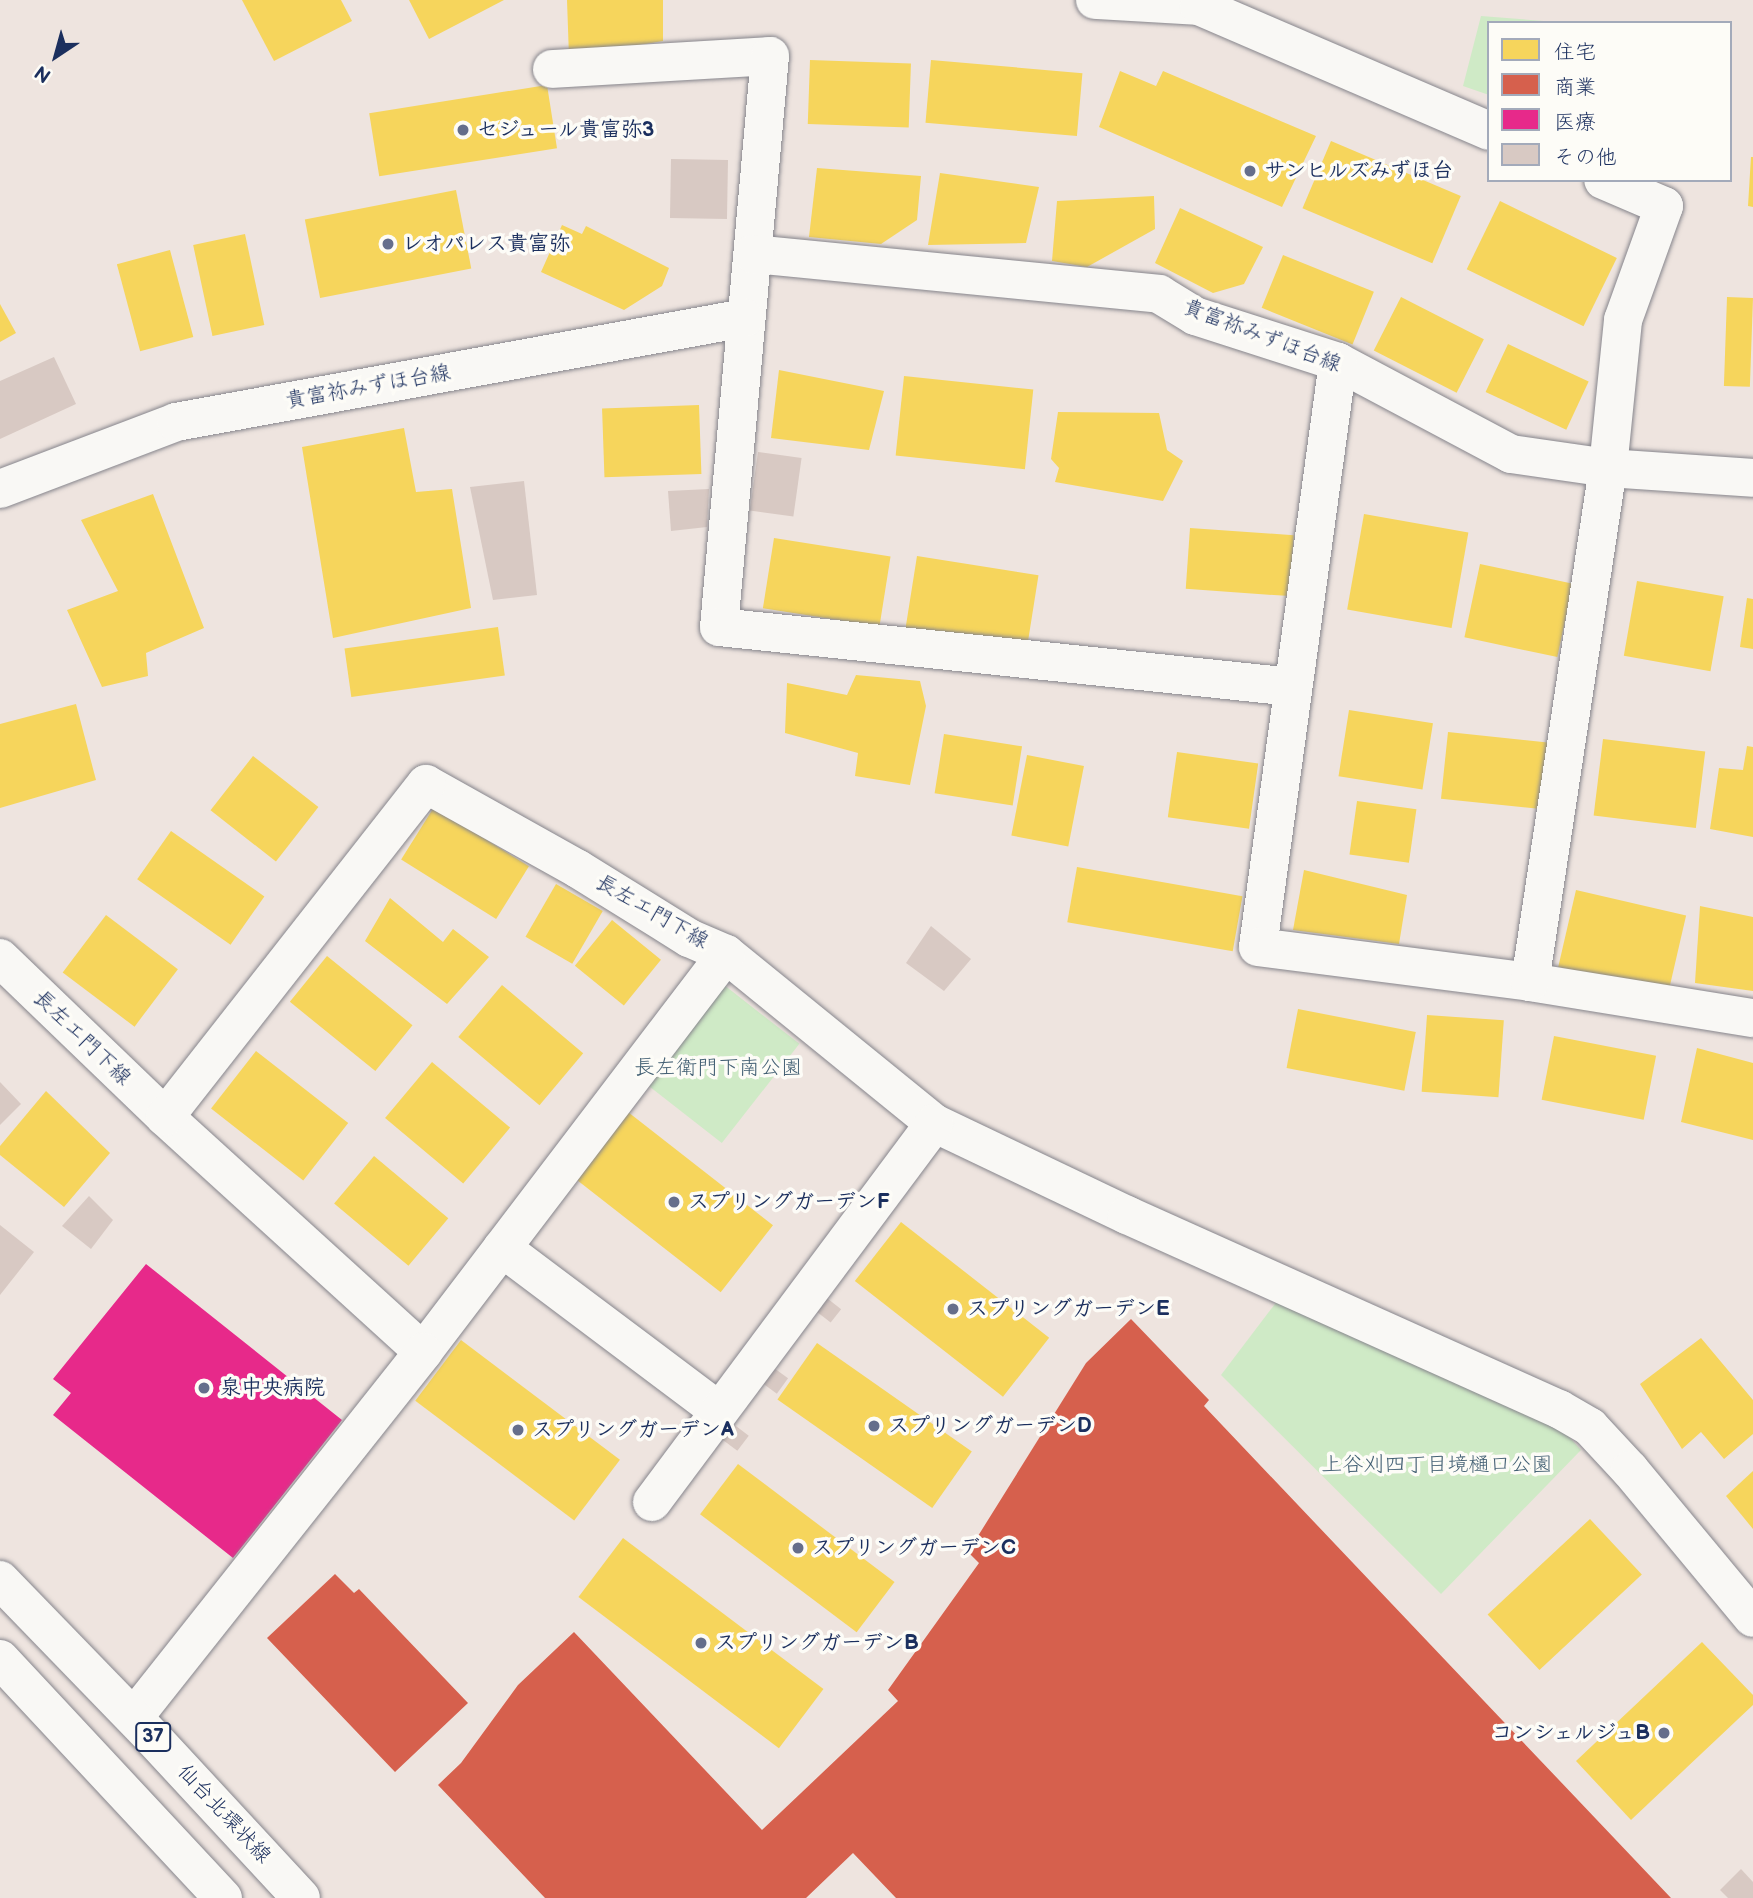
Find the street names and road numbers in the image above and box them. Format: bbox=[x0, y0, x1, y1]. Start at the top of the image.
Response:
street label: 貴富祢みずほ台線 bbox=[1179, 294, 1345, 378]
street label: 貴富祢みずほ台線 bbox=[283, 360, 453, 414]
street label: 長左エ門下線 bbox=[591, 870, 713, 954]
street label: 長左エ門下線 bbox=[28, 985, 136, 1091]
road number: 37 bbox=[134, 1722, 172, 1752]
street label: 仙台北環状線 bbox=[172, 1759, 276, 1869]

